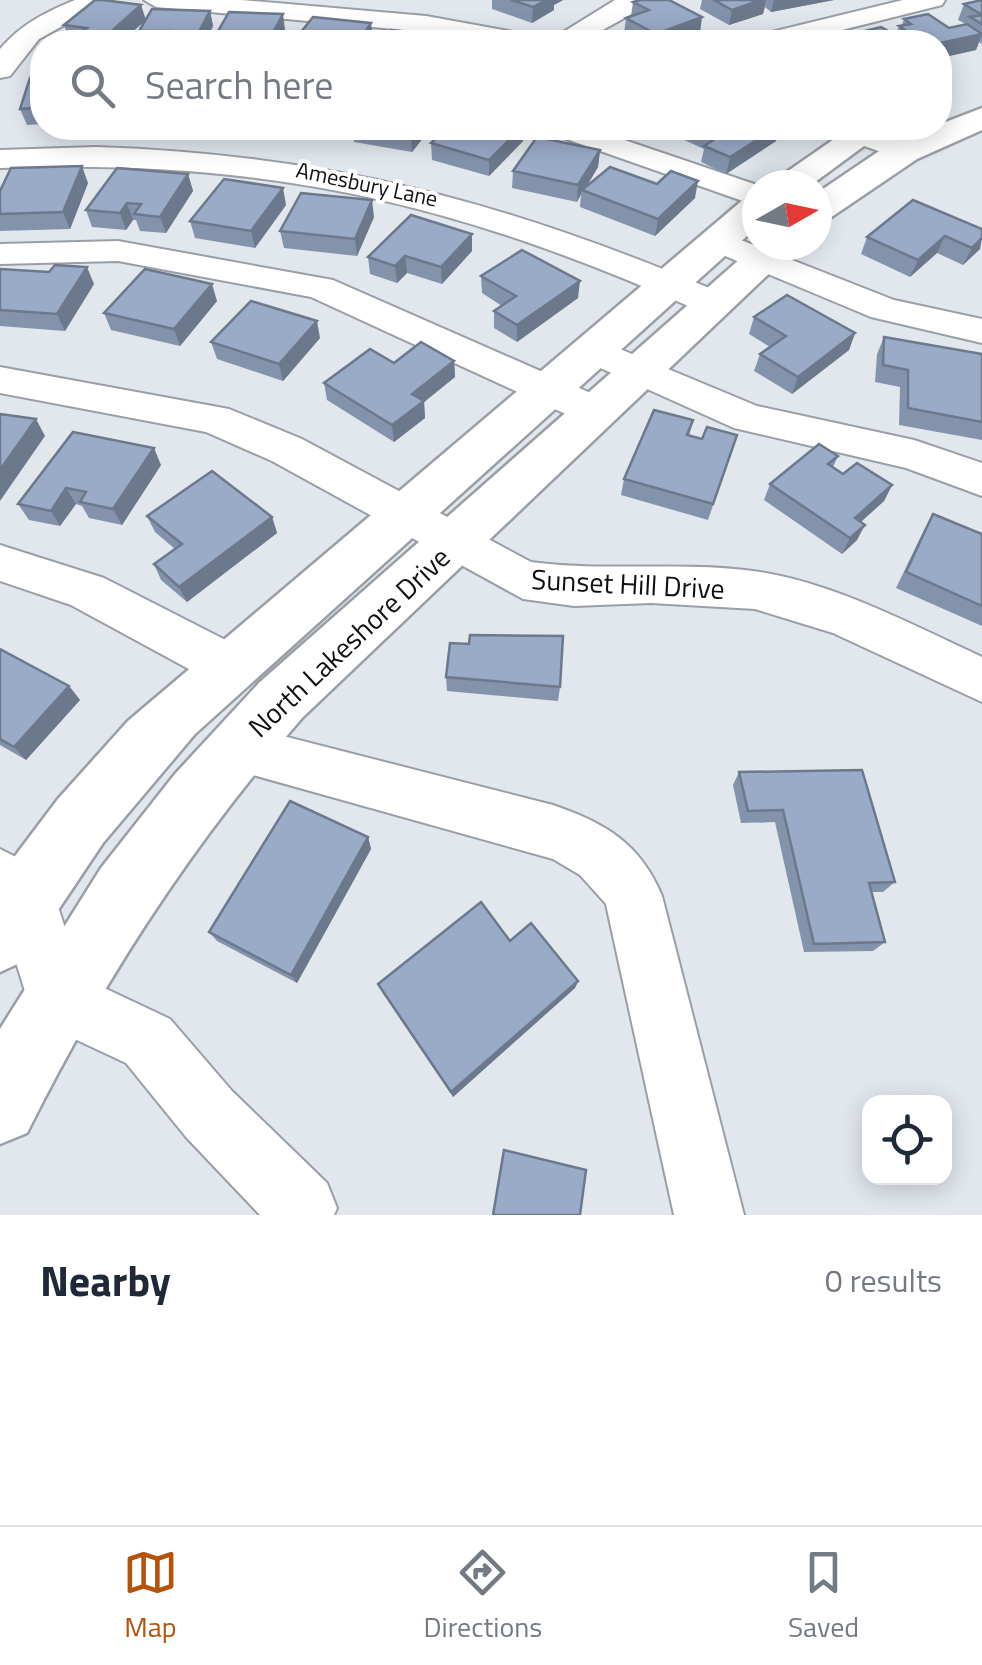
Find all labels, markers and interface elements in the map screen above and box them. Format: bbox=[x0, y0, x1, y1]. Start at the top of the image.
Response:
search box bbox=[30, 30, 952, 140]
text: Search here bbox=[145, 56, 333, 114]
icon: search bbox=[65, 58, 120, 113]
street label: Amesbury Lane bbox=[293, 152, 441, 216]
north arrow bbox=[742, 170, 832, 260]
street label: North Lakeshore Drive bbox=[238, 536, 459, 747]
street label: Sunset Hill Drive bbox=[530, 557, 726, 610]
map controls bbox=[862, 1095, 952, 1185]
button: locate bbox=[862, 1095, 952, 1185]
text: Nearby bbox=[40, 1248, 171, 1312]
text: 0 results bbox=[825, 1256, 942, 1304]
tab: Map bbox=[123, 1545, 178, 1648]
tab: Directions bbox=[424, 1545, 542, 1648]
tab: Saved bbox=[788, 1545, 859, 1648]

